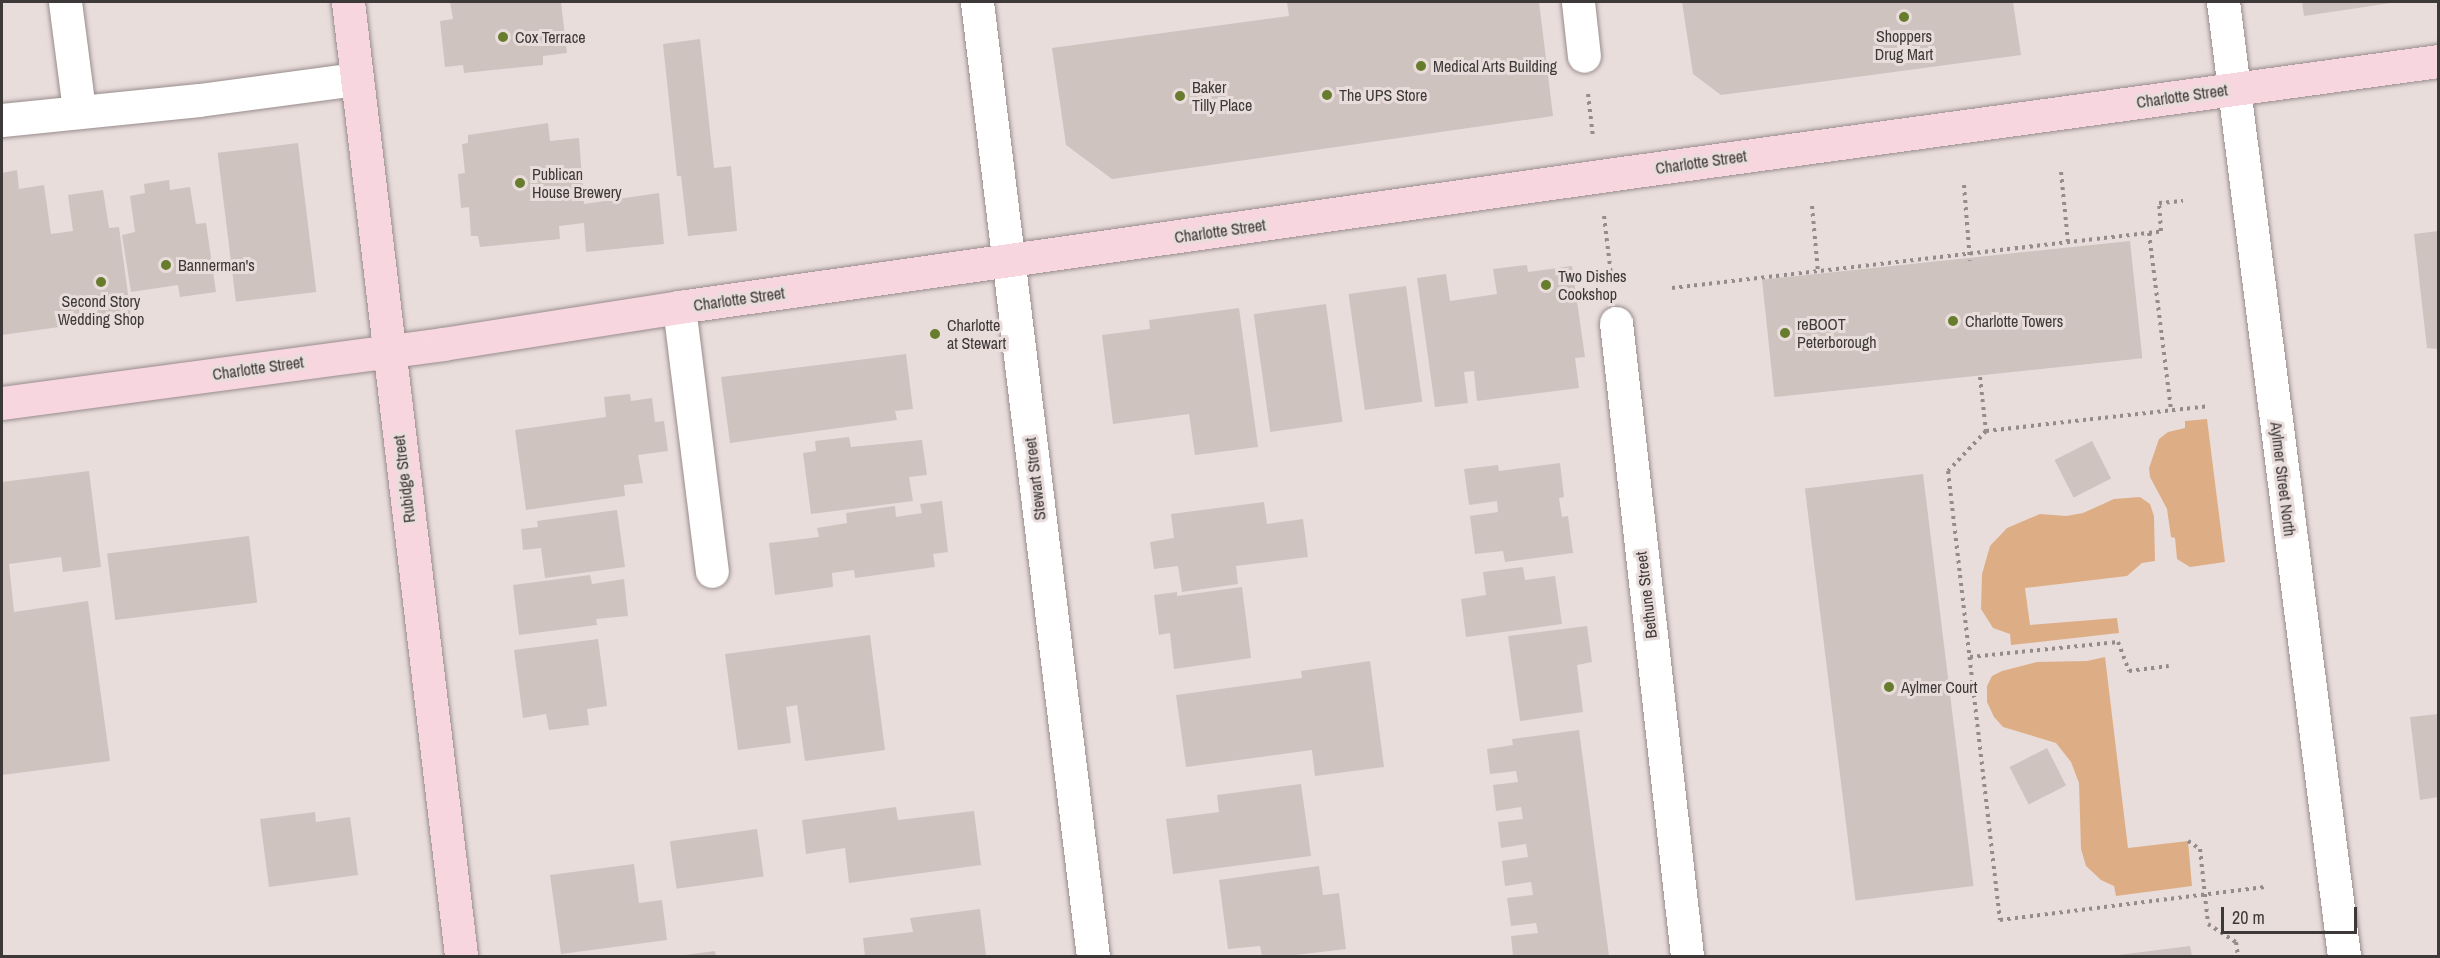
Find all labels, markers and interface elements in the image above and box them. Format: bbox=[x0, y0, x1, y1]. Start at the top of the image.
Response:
marker: Shoppers Drug Mart bbox=[1897, 10, 1911, 24]
place label: Shoppers Drug Mart bbox=[1875, 26, 1933, 64]
place label: Cox Terrace bbox=[515, 27, 586, 47]
marker: Cox Terrace bbox=[496, 30, 510, 44]
place label: Medical Arts Building bbox=[1433, 56, 1558, 76]
marker: Medical Arts Building bbox=[1414, 59, 1428, 73]
place label: Baker Tilly Place bbox=[1192, 77, 1252, 115]
street label: Charlotte Street bbox=[2135, 80, 2229, 112]
place label: The UPS Store bbox=[1339, 85, 1427, 105]
marker: The UPS Store bbox=[1320, 88, 1334, 102]
marker: Baker Tilly Place bbox=[1173, 89, 1187, 103]
street label: Charlotte Street bbox=[1654, 146, 1748, 178]
place label: Publican House Brewery bbox=[532, 164, 622, 202]
marker: Publican House Brewery bbox=[513, 176, 527, 190]
street label: Charlotte Street bbox=[1173, 215, 1267, 247]
place label: Bannerman's bbox=[178, 255, 255, 275]
marker: Bannerman's bbox=[159, 258, 173, 272]
place label: Two Dishes Cookshop bbox=[1558, 266, 1627, 304]
marker: Second Story Wedding Shop bbox=[94, 275, 108, 289]
marker: Two Dishes Cookshop bbox=[1539, 278, 1553, 292]
street label: Charlotte Street bbox=[692, 283, 786, 315]
place label: Second Story Wedding Shop bbox=[58, 291, 144, 329]
place label: Charlotte Towers bbox=[1965, 311, 2063, 331]
place label: reBOOT Peterborough bbox=[1797, 314, 1877, 352]
marker: Charlotte Towers bbox=[1946, 314, 1960, 328]
place label: Charlotte at Stewart bbox=[947, 315, 1006, 353]
marker: reBOOT Peterborough bbox=[1778, 326, 1792, 340]
marker: Charlotte at Stewart bbox=[928, 327, 942, 341]
street label: Charlotte Street bbox=[211, 352, 305, 384]
street label: Aylmer Street North bbox=[2266, 421, 2300, 537]
street label: Rubidge Street bbox=[389, 434, 419, 524]
street label: Stewart Street bbox=[1020, 437, 1050, 521]
street label: Bethune Street bbox=[1631, 550, 1661, 640]
place label: Aylmer Court bbox=[1901, 677, 1977, 697]
marker: Aylmer Court bbox=[1882, 680, 1896, 694]
scale bar bbox=[2224, 895, 2360, 933]
text: 20 m bbox=[2232, 905, 2265, 930]

